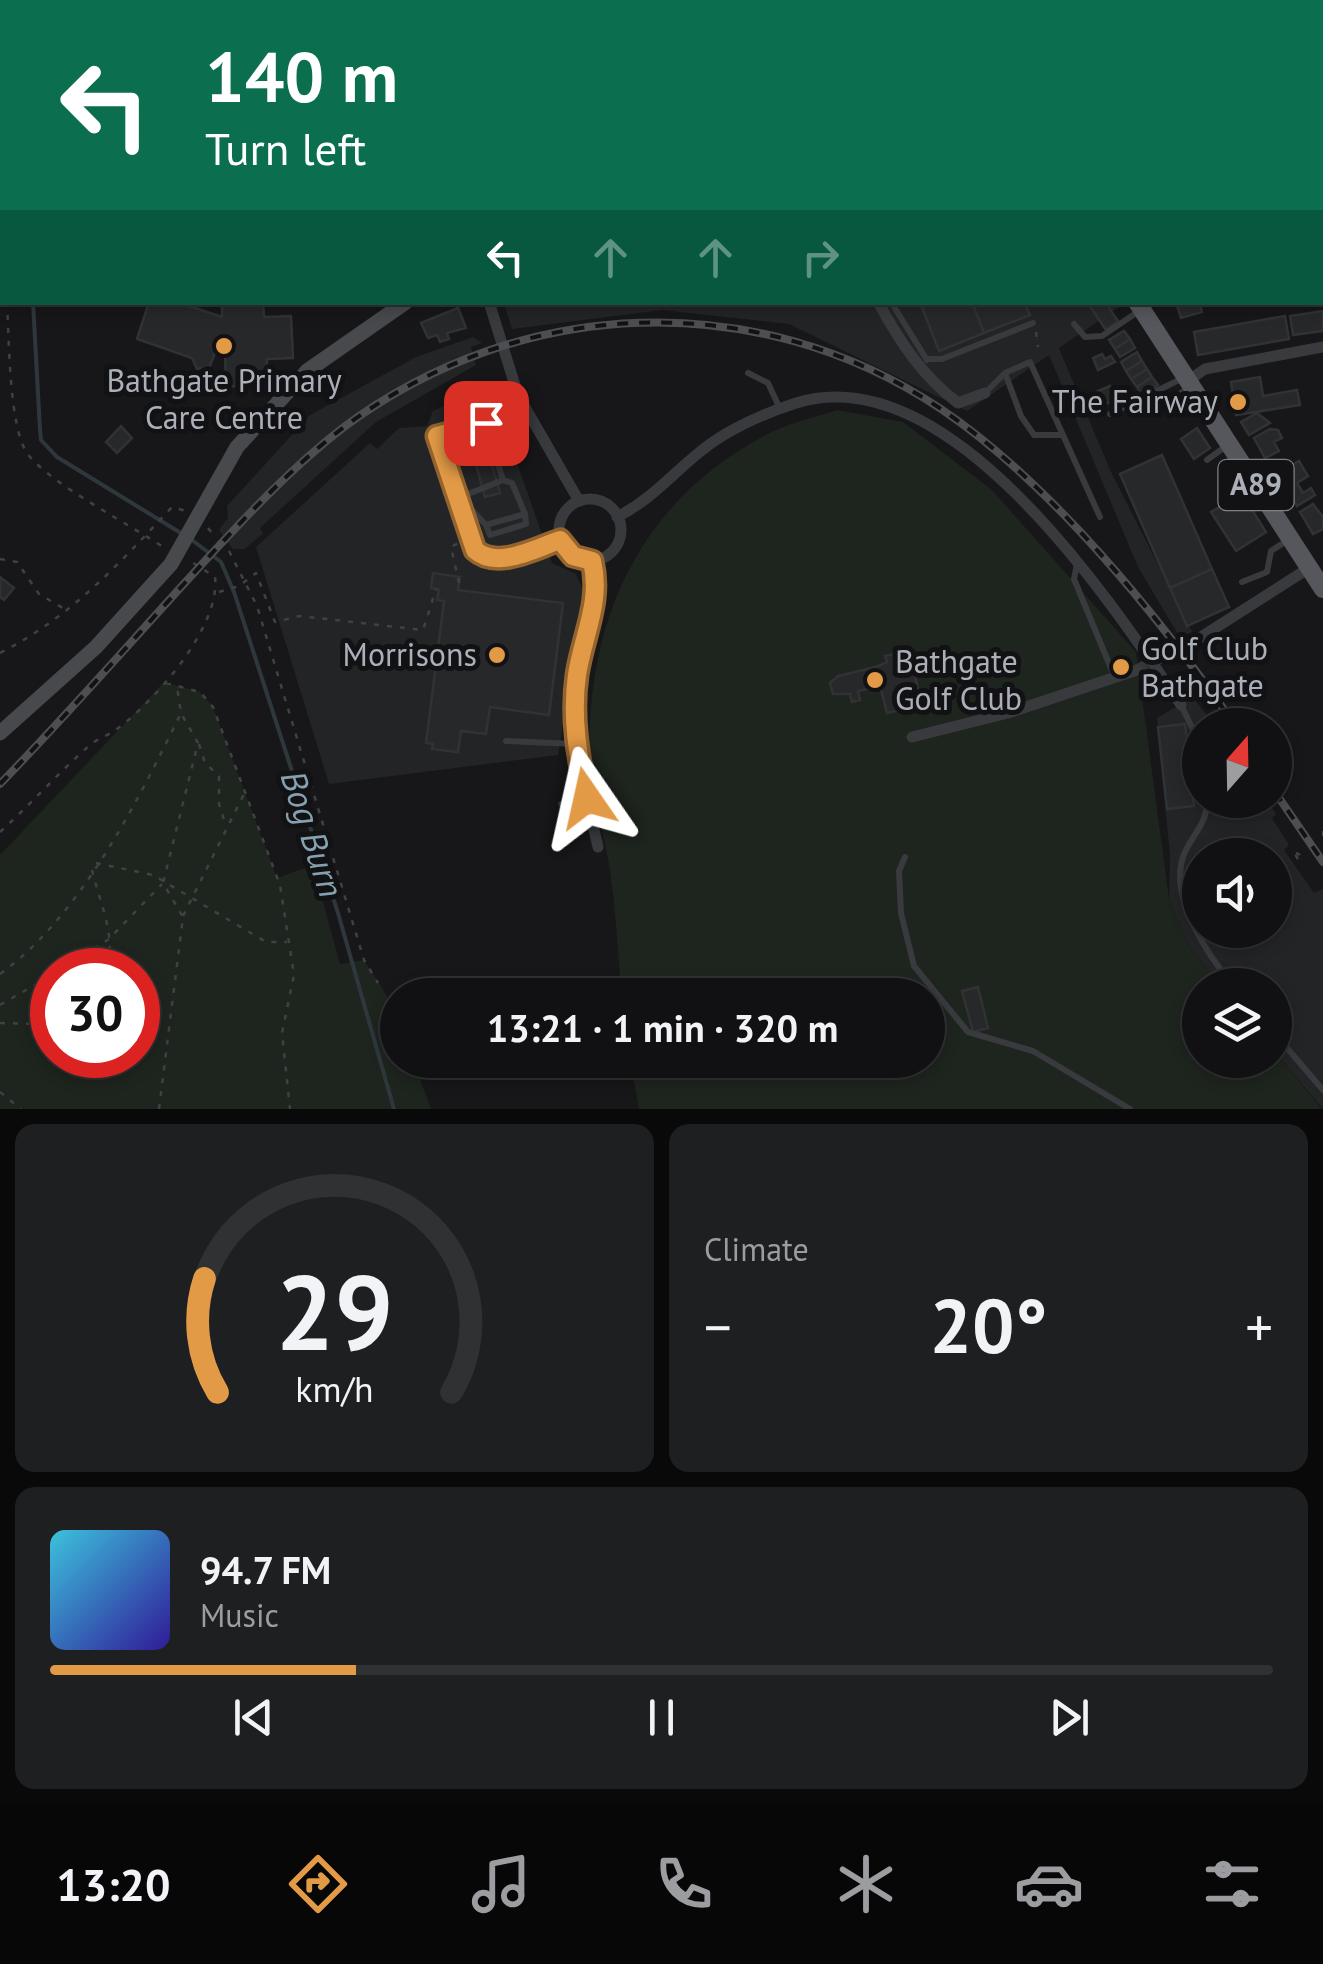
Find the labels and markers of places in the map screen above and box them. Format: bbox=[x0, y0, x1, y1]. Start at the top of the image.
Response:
marker: Bathgate Primary Care Centre bbox=[213, 335, 235, 357]
place label: Bathgate Primary Care Centre bbox=[106, 359, 342, 438]
place label: The Fairway bbox=[1052, 380, 1218, 422]
pin bbox=[444, 381, 529, 466]
marker: The Fairway bbox=[1227, 391, 1249, 413]
place label: Golf Club Bathgate bbox=[1141, 627, 1268, 706]
place label: Morrisons bbox=[343, 633, 477, 675]
place label: Bathgate Golf Club bbox=[895, 640, 1022, 719]
marker: Morrisons bbox=[486, 644, 508, 666]
marker: Golf Club Bathgate bbox=[1110, 656, 1132, 678]
marker: Bathgate Golf Club bbox=[864, 669, 886, 691]

